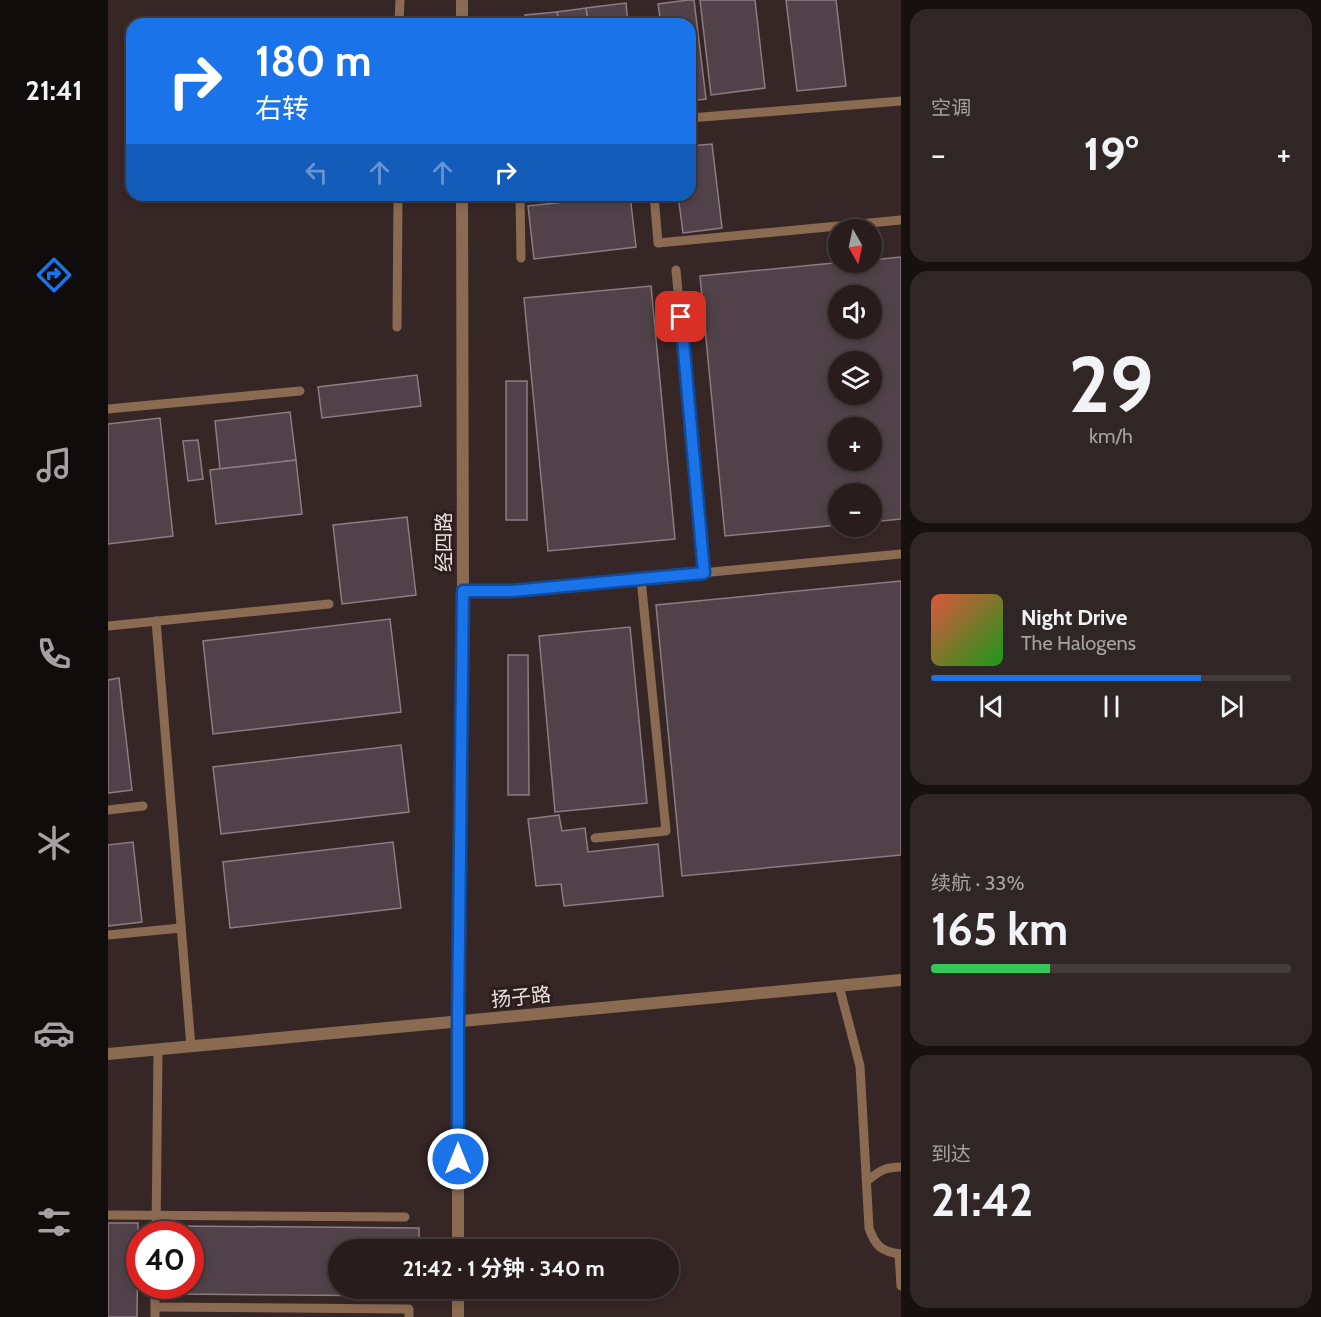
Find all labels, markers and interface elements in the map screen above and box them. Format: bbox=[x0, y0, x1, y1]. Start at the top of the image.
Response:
text: 180 m bbox=[255, 35, 371, 87]
icon: right bbox=[156, 42, 234, 120]
text: 21:41 bbox=[26, 74, 82, 107]
text: 右转 bbox=[255, 92, 309, 125]
text: 空调 bbox=[931, 96, 971, 120]
text: 19° bbox=[1084, 127, 1138, 181]
text: − bbox=[931, 134, 946, 174]
text: + bbox=[1276, 134, 1291, 174]
icon: left bbox=[300, 156, 333, 189]
icon: ahead bbox=[363, 156, 396, 189]
icon: ahead bbox=[426, 156, 459, 189]
icon: right bbox=[489, 156, 522, 189]
north arrow bbox=[828, 219, 882, 273]
map controls bbox=[828, 219, 882, 537]
icon: directions bbox=[33, 254, 75, 296]
button: sound bbox=[828, 285, 882, 339]
pin bbox=[655, 291, 706, 342]
icon: arrive bbox=[664, 300, 697, 333]
text: 29 bbox=[1068, 337, 1154, 432]
button: layers bbox=[828, 351, 882, 405]
button: + bbox=[828, 417, 882, 471]
text: km/h bbox=[1089, 424, 1133, 448]
icon: music bbox=[33, 444, 75, 486]
button: − bbox=[828, 483, 882, 537]
street label: 经四路 bbox=[432, 512, 456, 572]
text: Night Drive bbox=[1021, 604, 1127, 631]
text: The Halogens bbox=[1021, 631, 1136, 655]
icon: phone bbox=[33, 633, 75, 675]
icon: previous bbox=[975, 690, 1008, 723]
icon: pause bbox=[1095, 690, 1128, 723]
icon: next bbox=[1215, 690, 1248, 723]
icon: climate bbox=[33, 822, 75, 864]
text: 续航 · 33% bbox=[931, 871, 1024, 895]
text: 165 km bbox=[931, 902, 1068, 956]
street label: 扬子路 bbox=[490, 982, 552, 1012]
icon: car bbox=[33, 1012, 75, 1054]
position arrow bbox=[426, 1127, 490, 1191]
text: 到达 bbox=[931, 1142, 971, 1166]
text: 21:42 bbox=[931, 1173, 1033, 1227]
icon: filters bbox=[33, 1201, 75, 1243]
speed limit sign: 40 bbox=[126, 1221, 204, 1299]
text: 21:42 · 1 分钟 · 340 m bbox=[402, 1255, 605, 1282]

